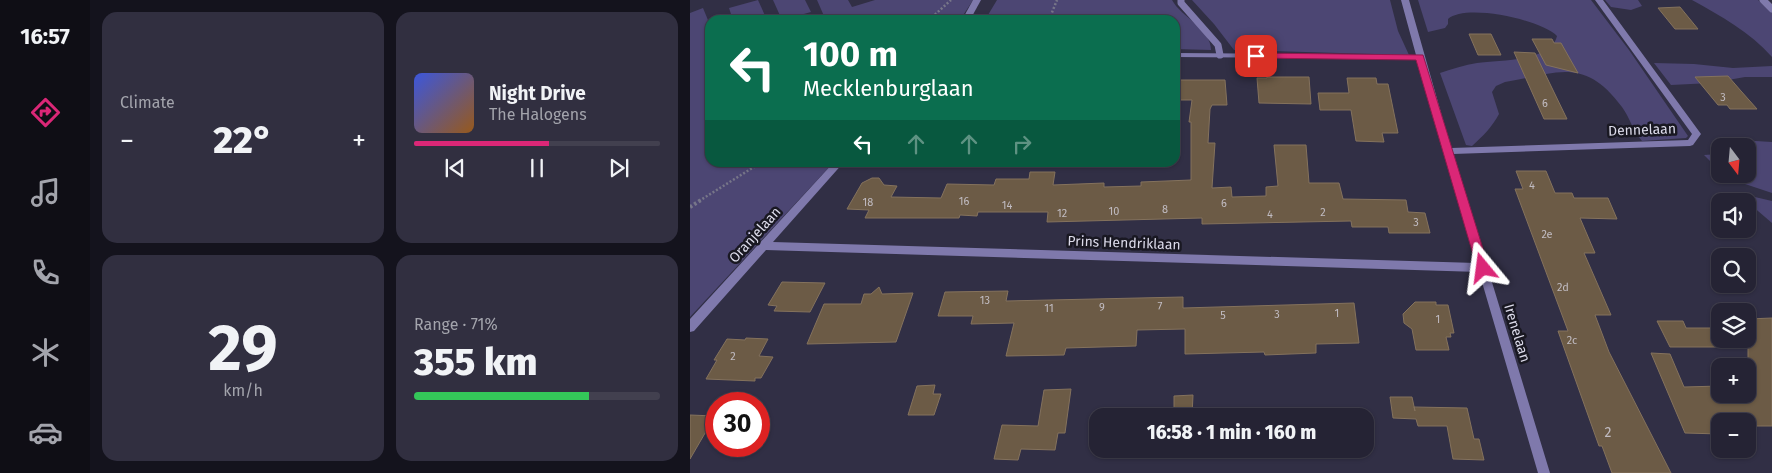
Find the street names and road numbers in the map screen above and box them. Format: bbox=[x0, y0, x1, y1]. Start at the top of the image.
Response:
street label: Dennelaan bbox=[1608, 120, 1676, 140]
street label: Oranjelaan bbox=[725, 204, 785, 266]
street label: Prins Hendriklaan bbox=[1067, 233, 1181, 253]
street label: Irenelaan bbox=[1500, 302, 1534, 364]

